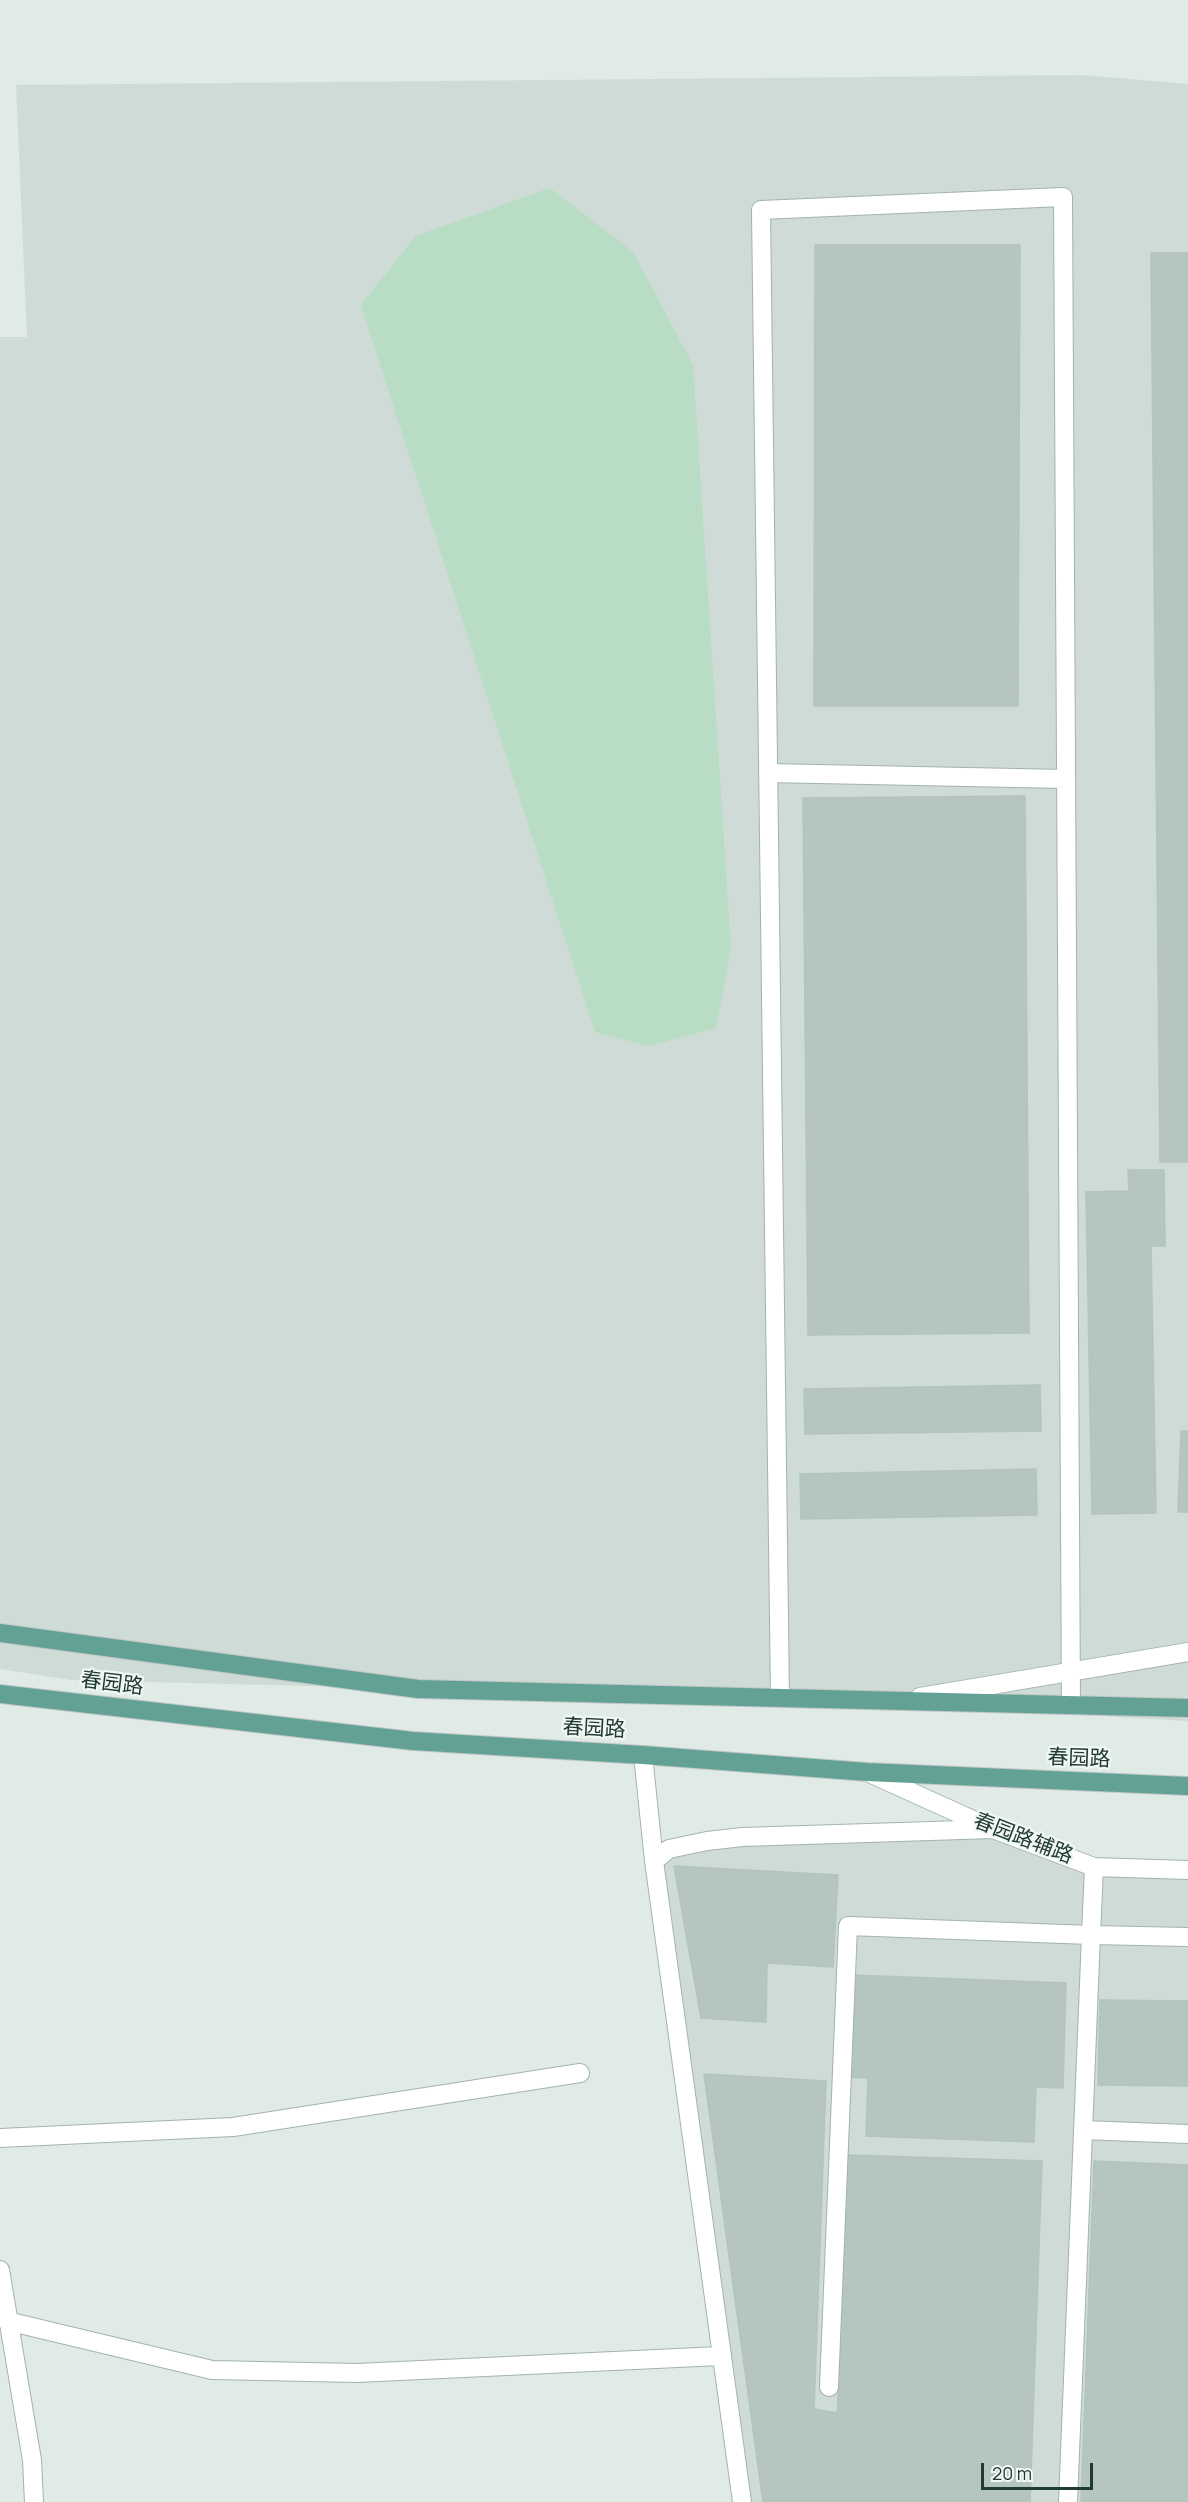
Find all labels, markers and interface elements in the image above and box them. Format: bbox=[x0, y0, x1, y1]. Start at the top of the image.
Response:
street label: 春园路 bbox=[79, 1668, 145, 1700]
street label: 春园路 bbox=[562, 1715, 626, 1743]
street label: 春园路 bbox=[1047, 1745, 1111, 1773]
street label: 春园路辅路 bbox=[969, 1808, 1077, 1870]
scale bar bbox=[984, 2451, 1096, 2489]
text: 20 m bbox=[992, 2461, 1032, 2485]

